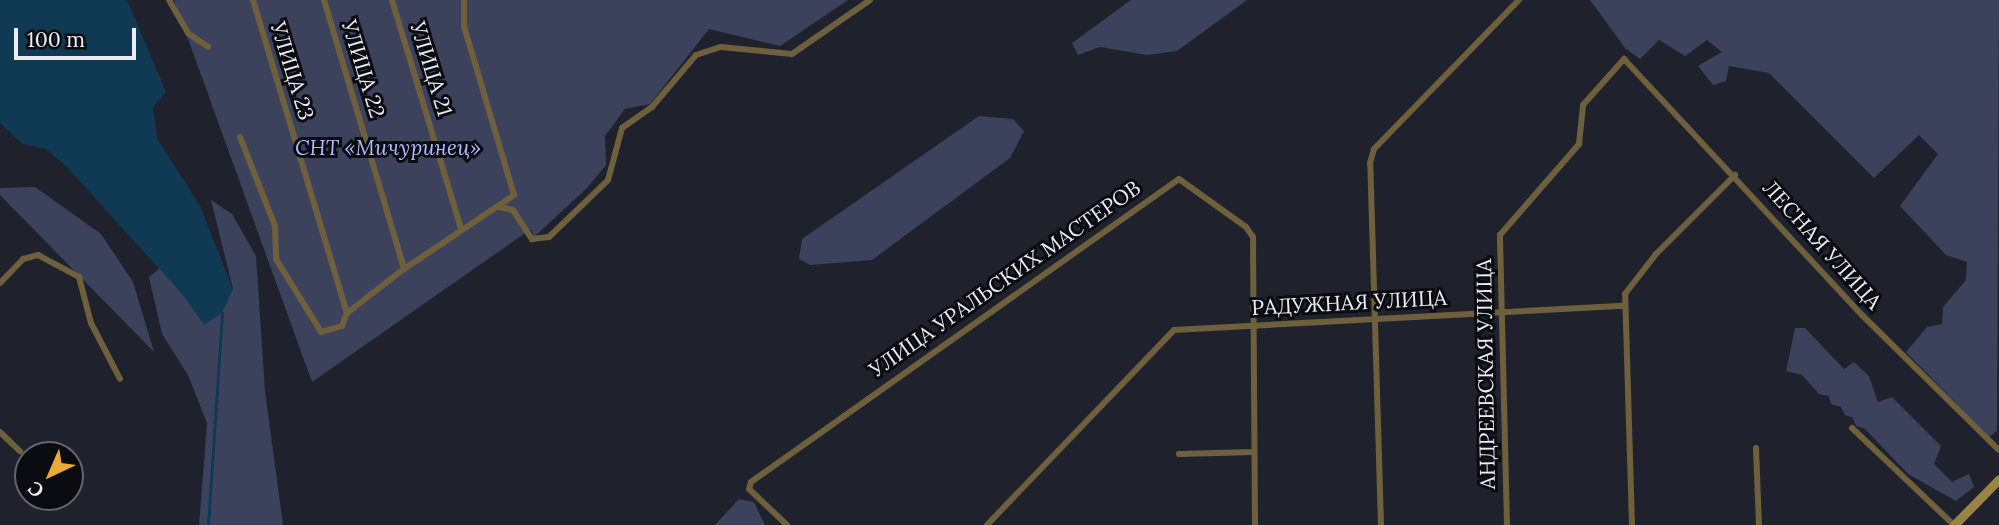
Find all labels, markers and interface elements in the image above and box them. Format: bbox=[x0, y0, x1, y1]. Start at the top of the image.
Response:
scale bar bbox=[18, 14, 140, 58]
street label: УЛИЦА 22 bbox=[336, 17, 390, 121]
street label: УЛИЦА 23 bbox=[265, 19, 319, 123]
street label: УЛИЦА 21 bbox=[405, 19, 457, 119]
text: 100 m bbox=[27, 26, 85, 53]
park label: СНТ «Мичуринец» bbox=[295, 135, 481, 161]
street label: УЛИЦА УРАЛЬСКИХ МАСТЕРОВ bbox=[865, 175, 1145, 383]
street label: ЛЕСНАЯ УЛИЦА bbox=[1758, 175, 1886, 315]
street label: АНДРЕЕВСКАЯ УЛИЦА bbox=[1471, 258, 1501, 490]
street label: РАДУЖНАЯ УЛИЦА bbox=[1251, 285, 1447, 321]
north arrow bbox=[14, 441, 84, 511]
text: С bbox=[23, 476, 49, 503]

